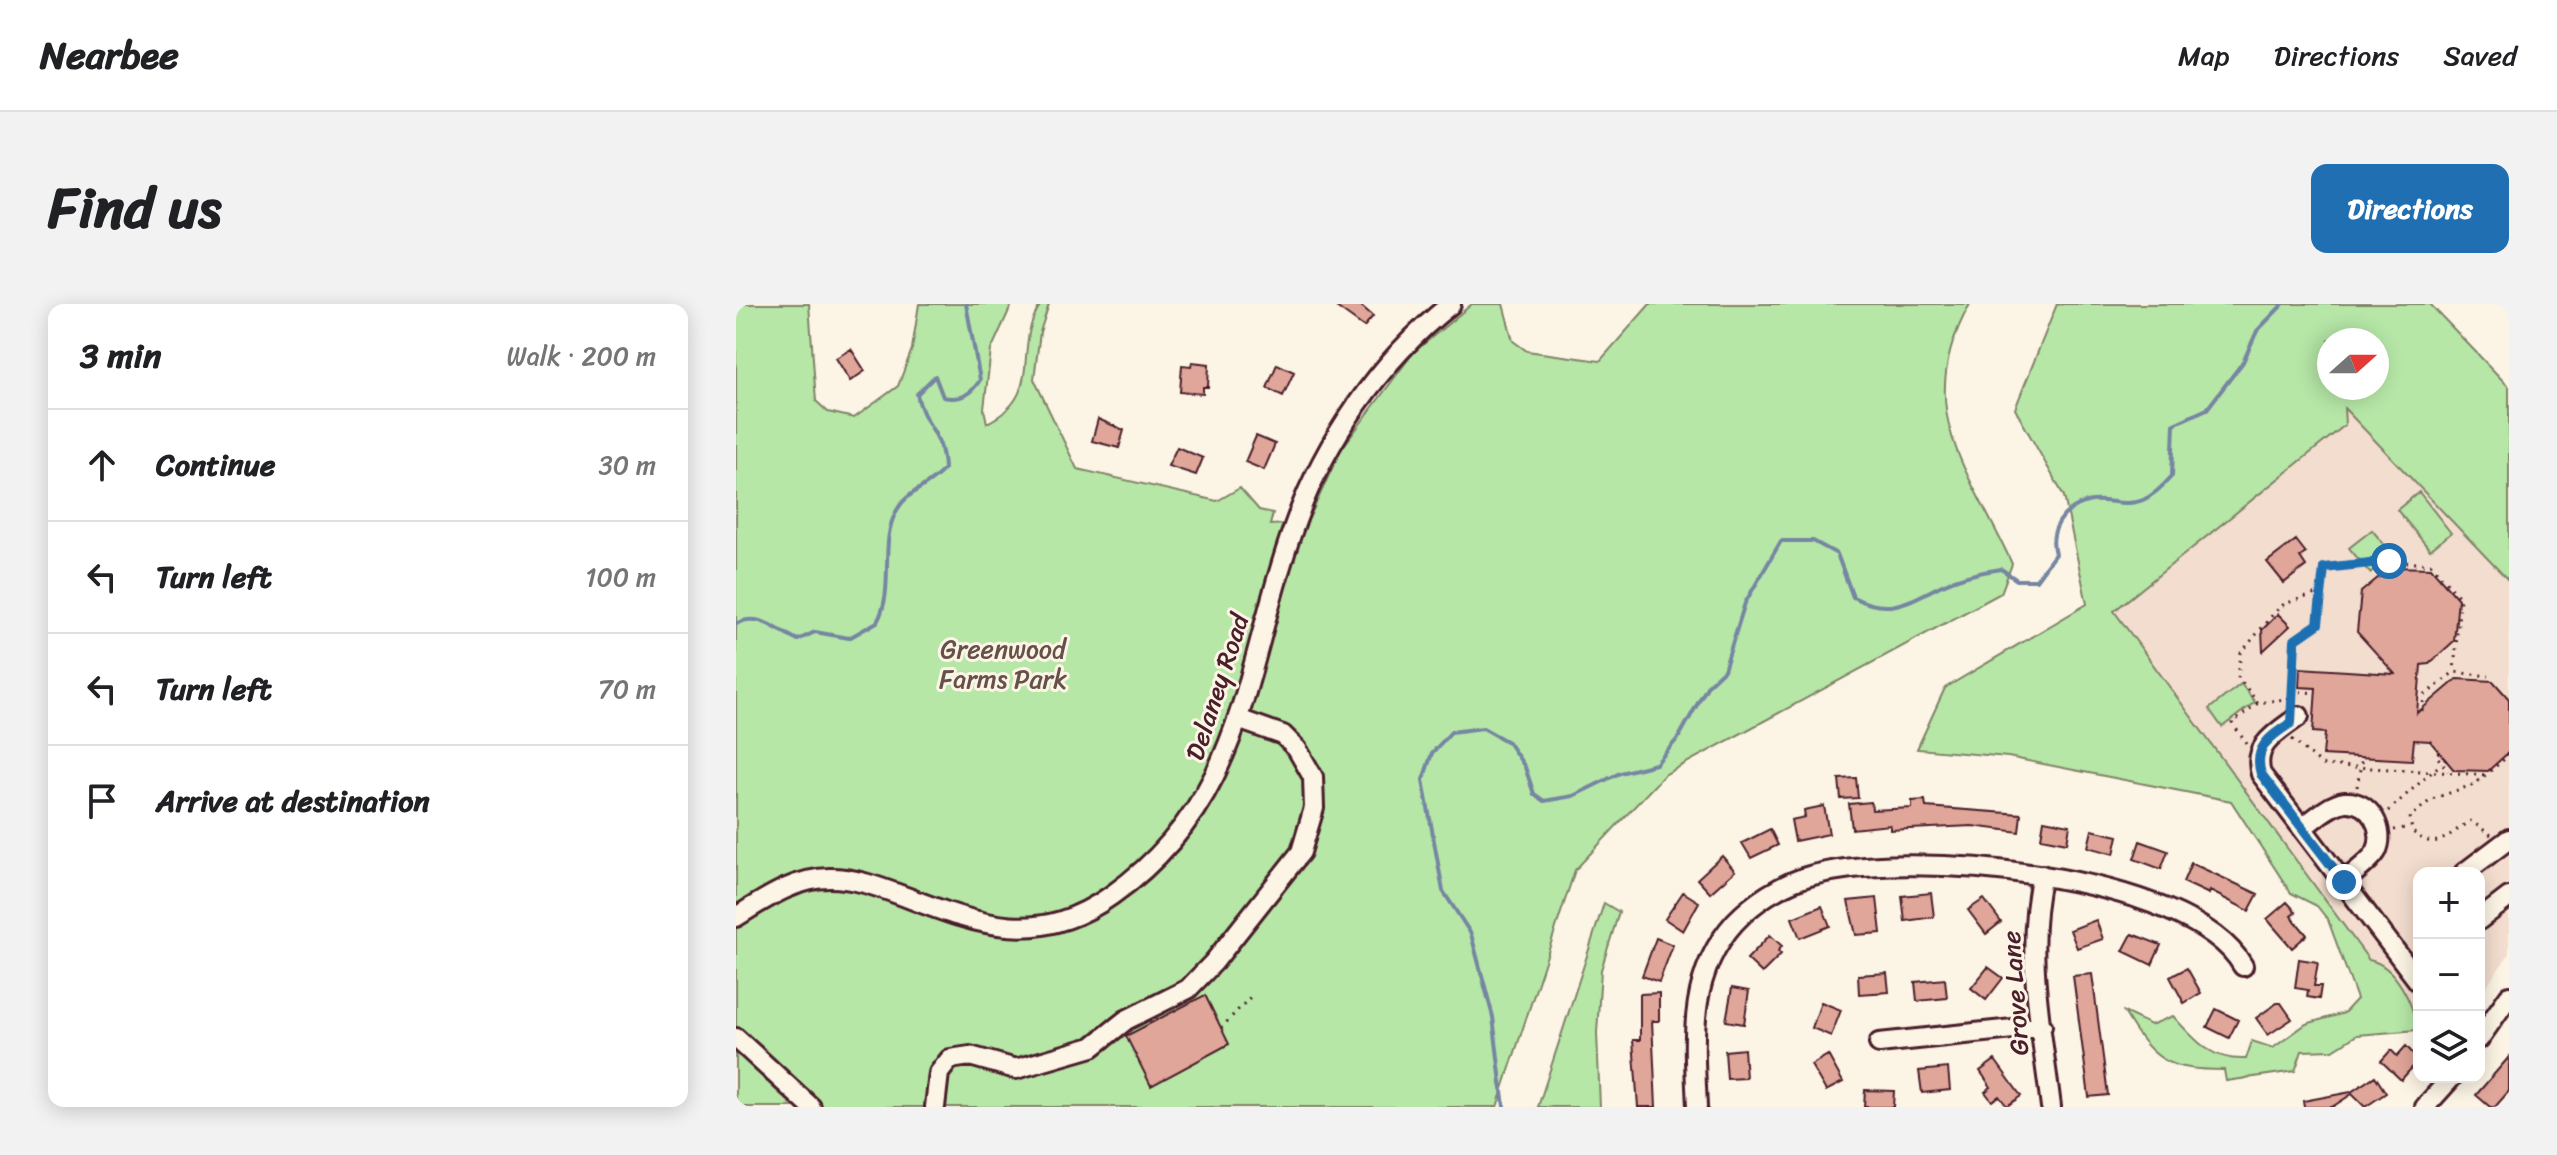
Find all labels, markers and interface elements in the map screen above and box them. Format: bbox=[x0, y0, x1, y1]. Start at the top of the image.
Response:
text: Nearbee bbox=[40, 22, 179, 89]
text: Map bbox=[2178, 31, 2230, 80]
text: Directions bbox=[2274, 31, 2399, 80]
text: Saved bbox=[2443, 31, 2517, 80]
text: Find us bbox=[48, 159, 221, 258]
button: Directions bbox=[2311, 164, 2509, 253]
text: 3 min bbox=[80, 326, 161, 386]
north arrow bbox=[2317, 328, 2389, 400]
text: Walk · 200 m bbox=[507, 333, 656, 379]
text: Continue bbox=[156, 438, 275, 492]
text: 30 m bbox=[599, 442, 656, 488]
icon: ahead bbox=[80, 443, 124, 487]
route start bbox=[2371, 543, 2407, 579]
text: Turn left bbox=[156, 550, 272, 604]
text: 100 m bbox=[585, 554, 656, 600]
icon: left bbox=[80, 555, 124, 599]
street label: Delaney Road bbox=[1172, 606, 1263, 766]
park label: Greenwood Farms Park bbox=[939, 626, 1068, 702]
text: Turn left bbox=[156, 662, 272, 716]
text: 70 m bbox=[598, 666, 656, 712]
icon: left bbox=[80, 667, 124, 711]
text: Arrive at destination bbox=[156, 774, 430, 828]
icon: arrive bbox=[80, 779, 124, 823]
route end bbox=[2326, 864, 2362, 900]
map controls bbox=[2413, 867, 2485, 1083]
button: + bbox=[2413, 867, 2485, 939]
street label: Grove Lane bbox=[1988, 929, 2042, 1057]
button: − bbox=[2413, 939, 2485, 1011]
button: layers bbox=[2413, 1011, 2485, 1083]

